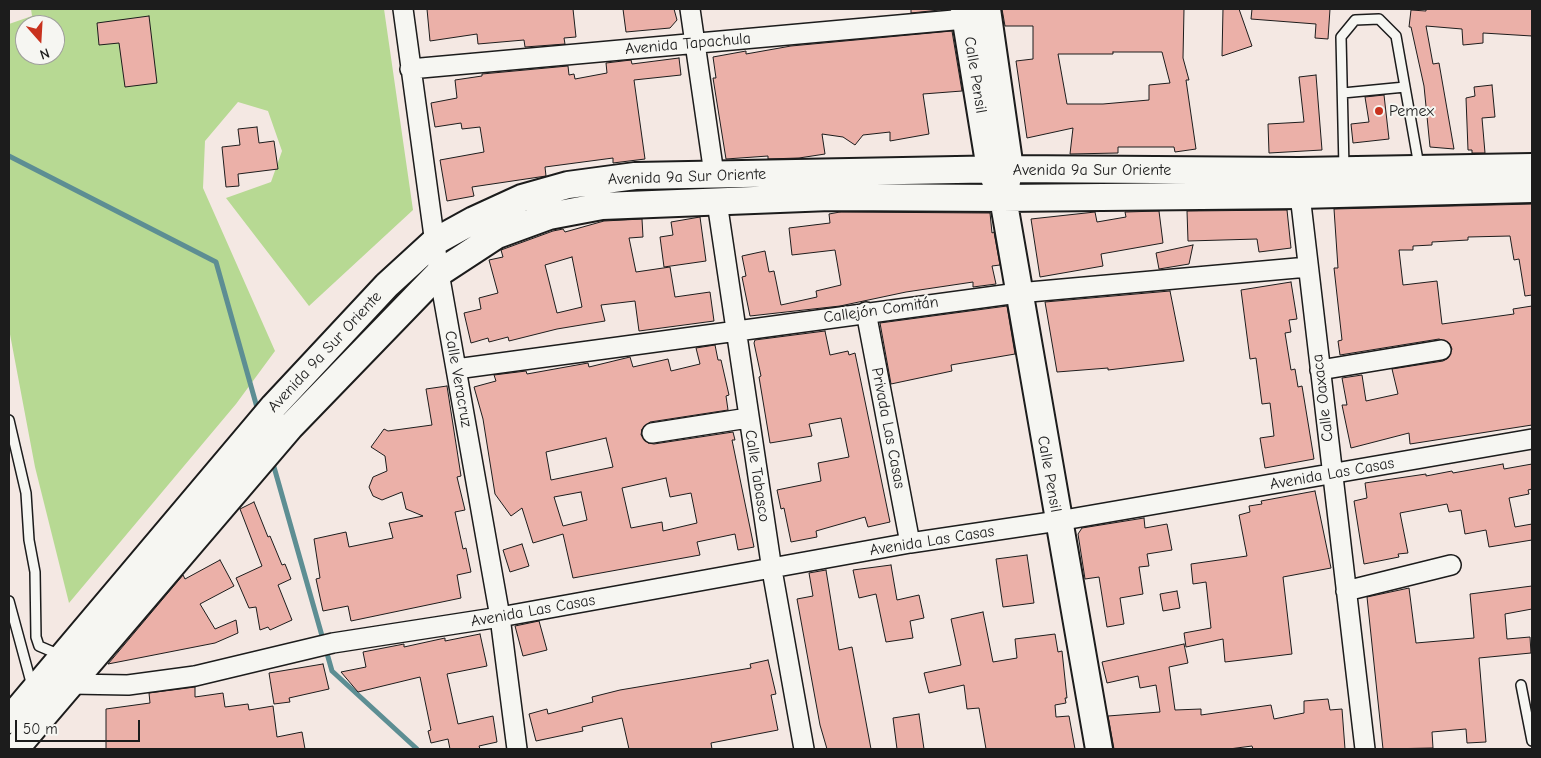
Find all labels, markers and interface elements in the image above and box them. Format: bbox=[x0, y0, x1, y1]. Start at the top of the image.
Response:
north arrow bbox=[15, 15, 65, 65]
street label: Avenida Tapachula bbox=[624, 29, 752, 59]
street label: Calle Pensil bbox=[959, 35, 991, 115]
text: N bbox=[38, 44, 52, 63]
place label: Pemex bbox=[1389, 101, 1434, 121]
marker: Pemex bbox=[1373, 105, 1385, 117]
street label: Avenida 9a Sur Oriente bbox=[1013, 160, 1171, 180]
street label: Avenida 9a Sur Oriente bbox=[608, 165, 766, 189]
street label: Avenida 9a Sur Oriente bbox=[264, 288, 386, 416]
street label: Callejón Comitán bbox=[822, 292, 940, 328]
street label: Calle Veracruz bbox=[440, 329, 476, 429]
street label: Calle Oaxaca bbox=[1308, 353, 1338, 443]
street label: Privada Las Casas bbox=[867, 366, 909, 490]
street label: Calle Tabasco bbox=[740, 428, 774, 524]
street label: Calle Pensil bbox=[1033, 434, 1065, 514]
street label: Avenida Las Casas bbox=[1268, 454, 1396, 494]
street label: Avenida Las Casas bbox=[868, 522, 996, 560]
street label: Avenida Las Casas bbox=[469, 591, 597, 631]
scale bar bbox=[18, 710, 142, 742]
text: 50 m bbox=[23, 720, 58, 738]

